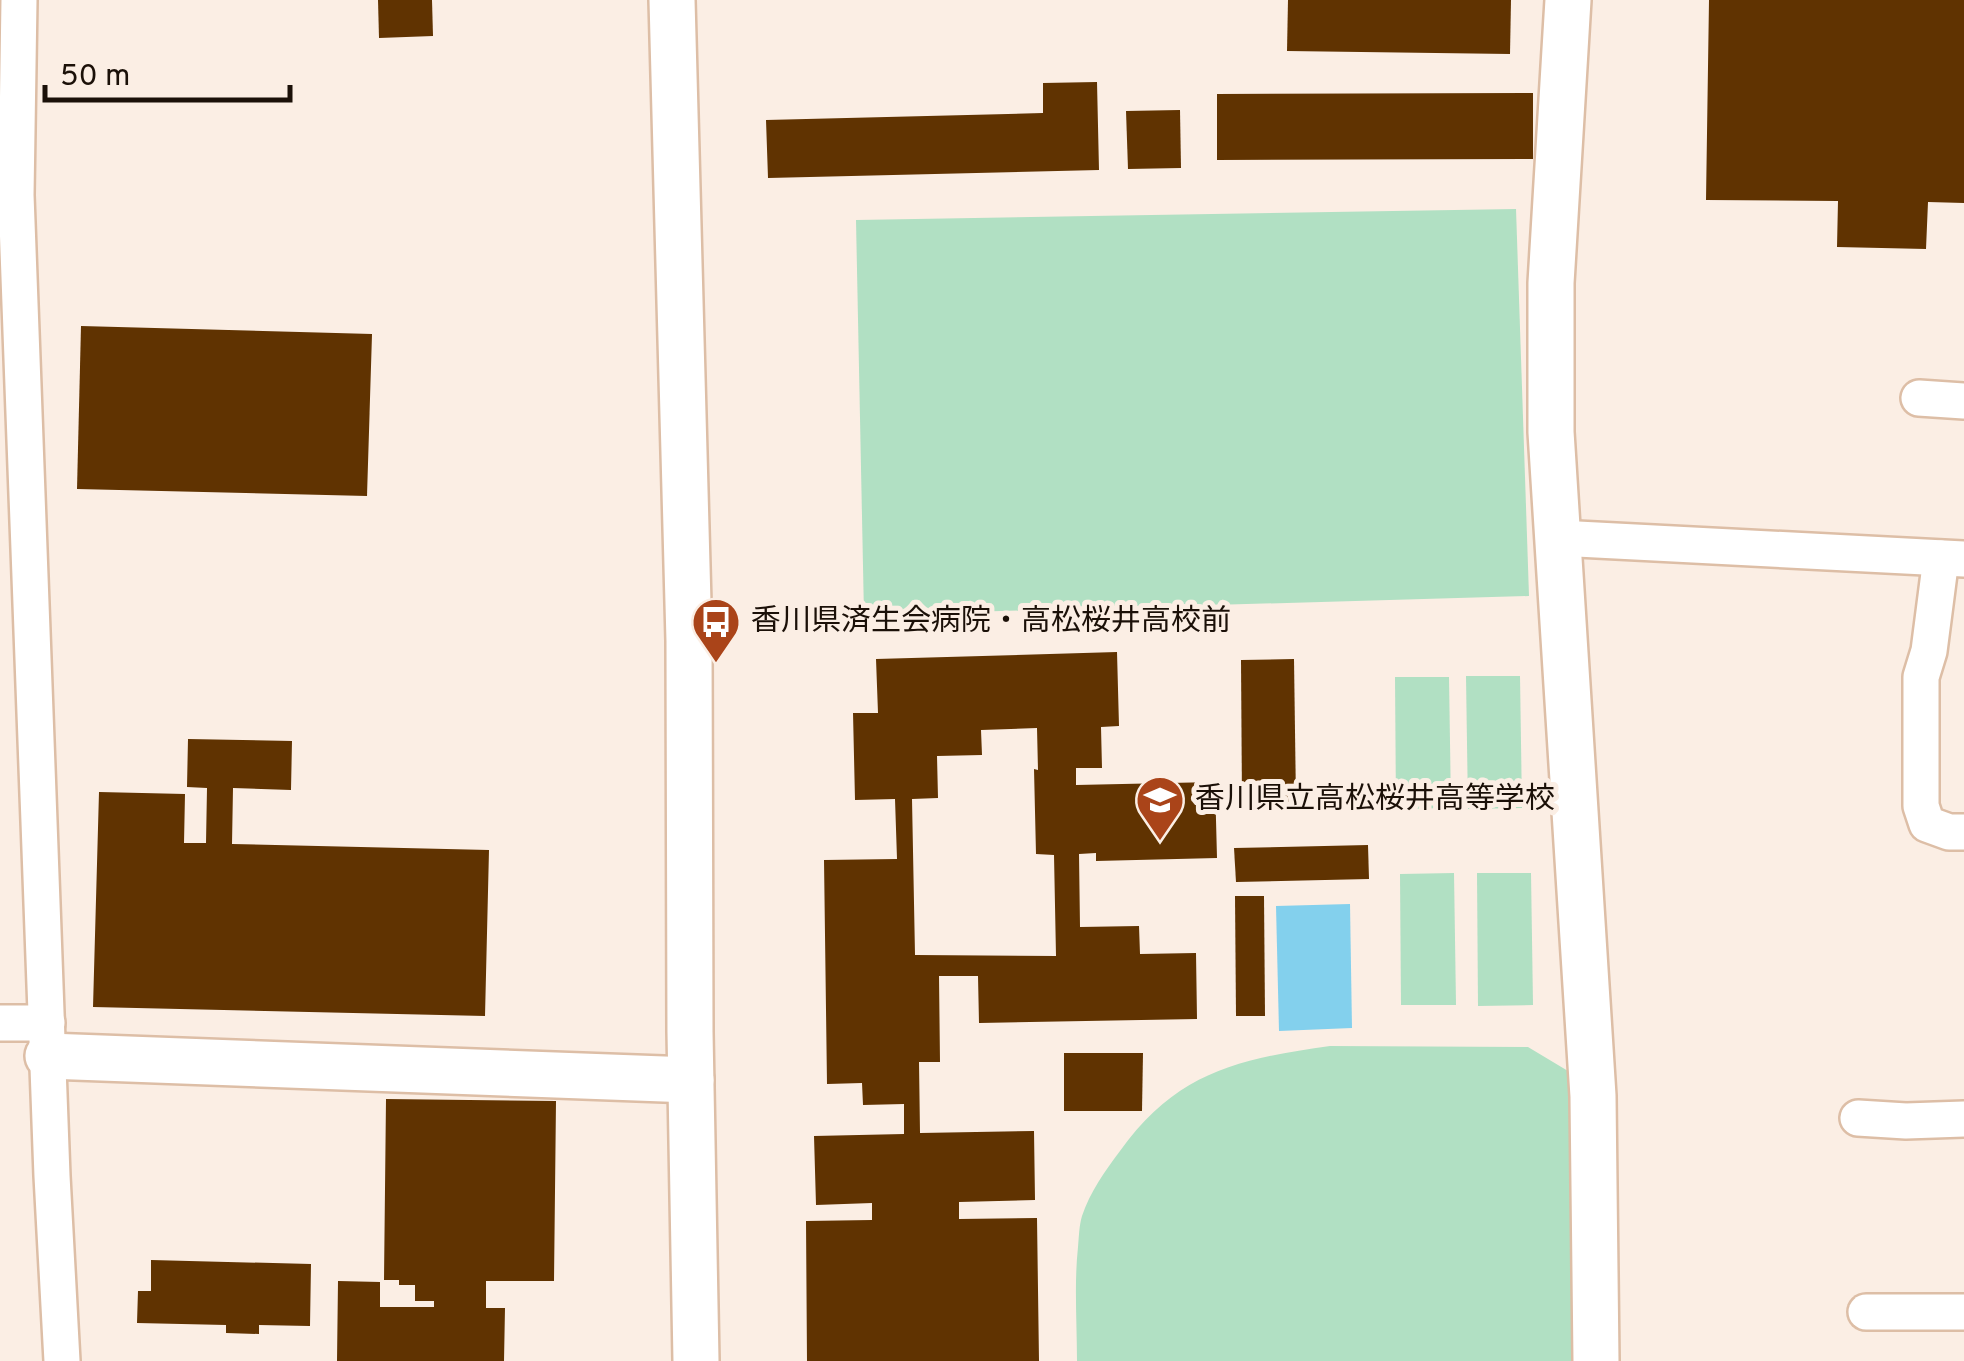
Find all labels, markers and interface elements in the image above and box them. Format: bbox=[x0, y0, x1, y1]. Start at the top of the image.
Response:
scale bar bbox=[45, 40, 290, 102]
text: 50 m bbox=[60, 59, 130, 96]
bus stop icon: 香川県済生会病院・高松桜井高校前 bbox=[690, 596, 742, 664]
place label: 香川県済生会病院・高松桜井高校前 bbox=[751, 604, 1231, 641]
school or university icon: 香川県立高松桜井高等学校 bbox=[1134, 774, 1186, 842]
place label: 香川県立高松桜井高等学校 bbox=[1195, 782, 1555, 819]

